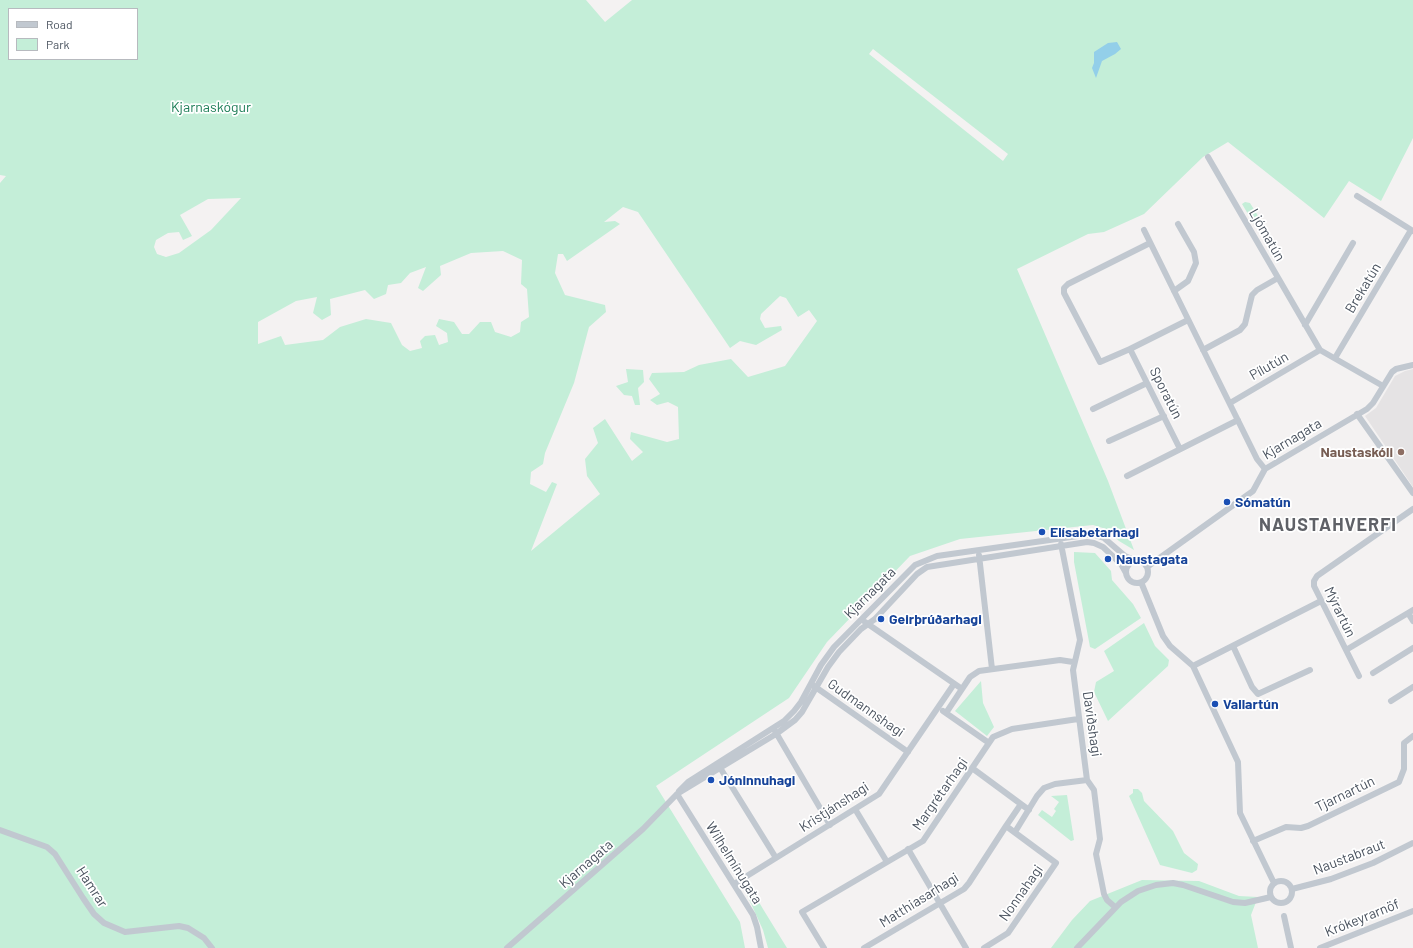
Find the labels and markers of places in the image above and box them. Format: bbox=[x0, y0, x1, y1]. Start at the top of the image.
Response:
place label: Naustaskóli bbox=[1320, 444, 1393, 460]
marker: Naustaskóli bbox=[1396, 447, 1406, 457]
place label: Sómatún bbox=[1235, 494, 1291, 510]
marker: Sómatún bbox=[1222, 497, 1232, 507]
place label: Elísabetarhagi bbox=[1050, 524, 1139, 540]
marker: Elísabetarhagi bbox=[1037, 527, 1047, 537]
place label: Naustagata bbox=[1116, 551, 1188, 567]
marker: Naustagata bbox=[1103, 554, 1113, 564]
place label: Geirþrúðarhagi bbox=[889, 611, 982, 627]
marker: Geirþrúðarhagi bbox=[876, 614, 886, 624]
place label: Vallartún bbox=[1223, 696, 1279, 712]
marker: Vallartún bbox=[1210, 699, 1220, 709]
place label: Jóninnuhagi bbox=[719, 772, 795, 788]
marker: Jóninnuhagi bbox=[706, 775, 716, 785]

